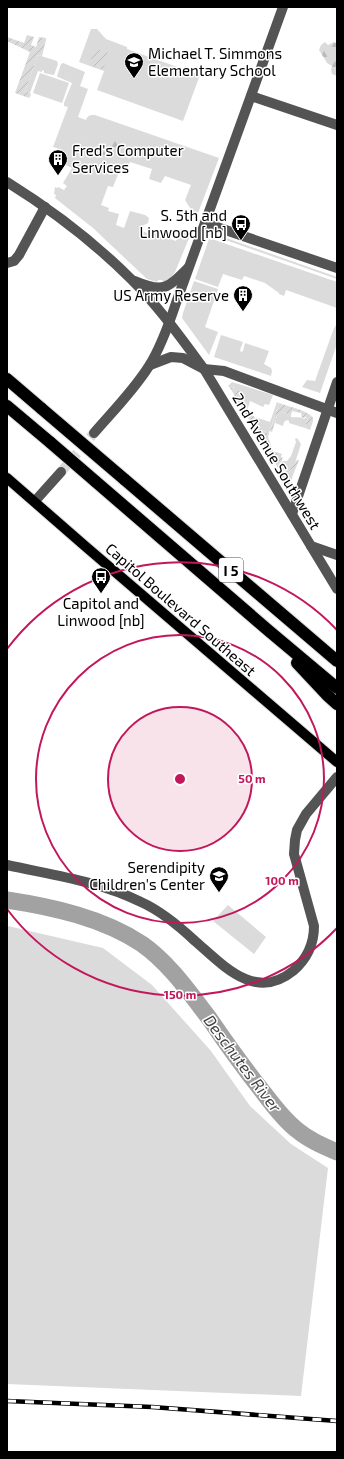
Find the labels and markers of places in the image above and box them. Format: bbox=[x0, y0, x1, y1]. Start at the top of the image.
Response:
place label: Michael T. Simmons Elementary School bbox=[148, 44, 282, 79]
school or university icon: Michael T. Simmons Elementary School bbox=[123, 51, 145, 79]
place label: Fred's Computer Services bbox=[72, 141, 184, 176]
building icon: Fred's Computer Services bbox=[47, 148, 69, 176]
place label: S. 5th and Linwood [nb] bbox=[139, 206, 227, 241]
bus stop icon: S. 5th and Linwood [nb] bbox=[230, 213, 252, 241]
building icon: US Army Reserve bbox=[232, 284, 254, 312]
place label: US Army Reserve bbox=[113, 286, 229, 304]
bus stop icon: Capitol and Linwood [nb] bbox=[90, 566, 112, 594]
place label: Capitol and Linwood [nb] bbox=[57, 594, 145, 629]
centre of rings bbox=[173, 772, 187, 786]
place label: Serendipity Children's Center bbox=[89, 858, 205, 893]
school or university icon: Serendipity Children's Center bbox=[208, 865, 230, 893]

